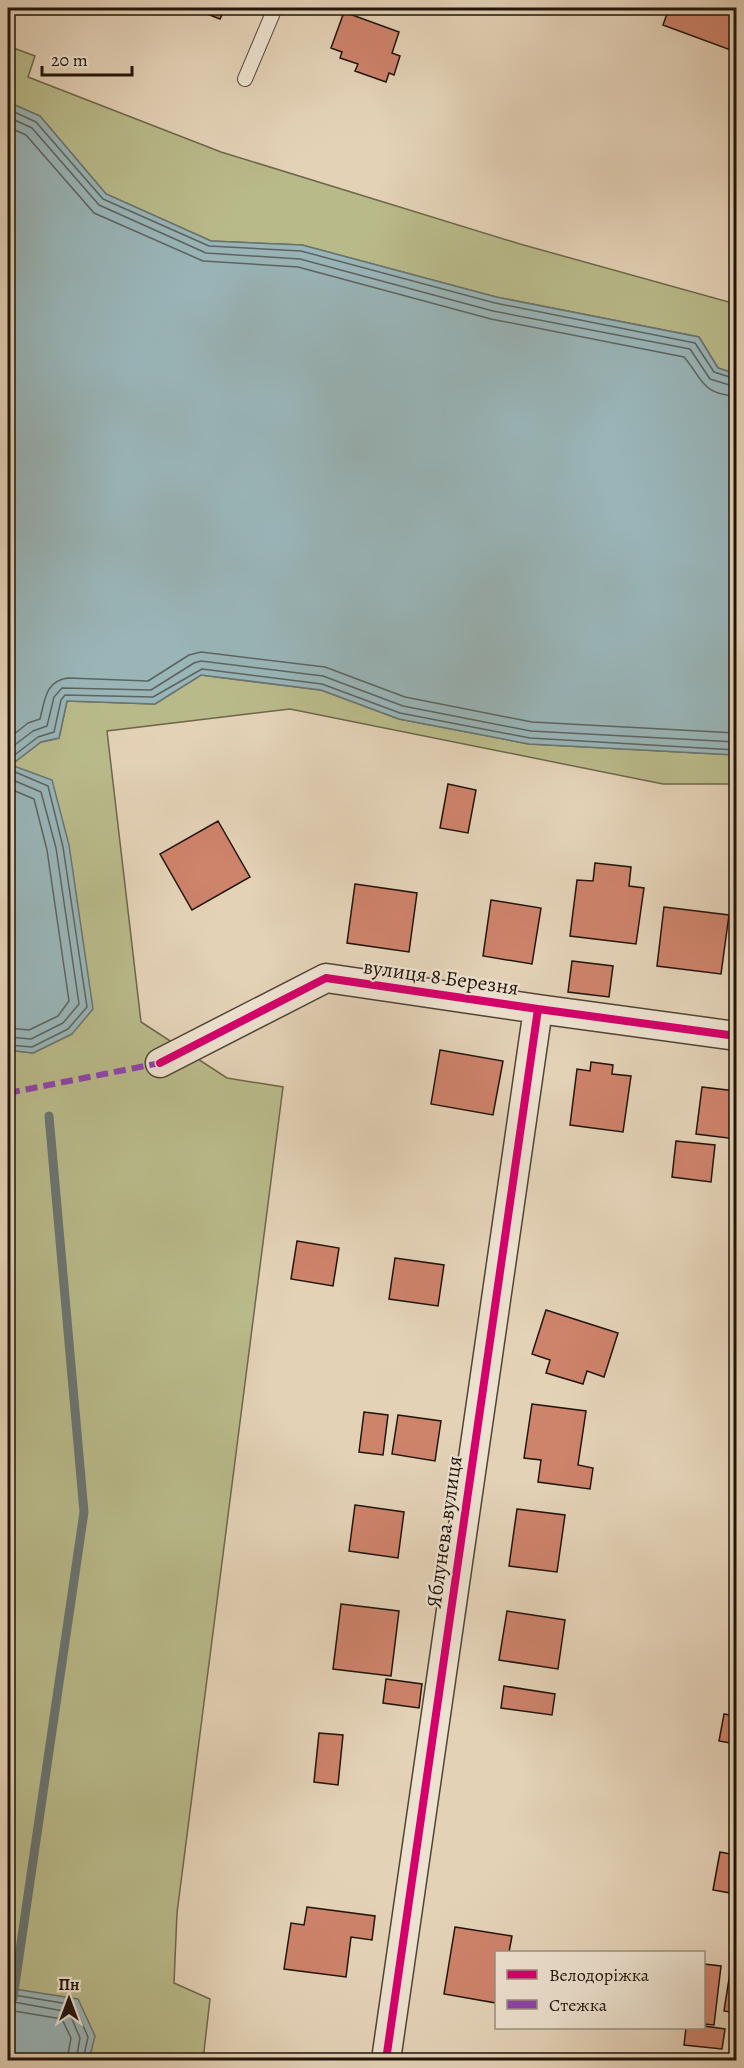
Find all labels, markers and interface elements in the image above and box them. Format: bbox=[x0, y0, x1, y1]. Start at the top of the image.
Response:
scale bar bbox=[42, 39, 132, 77]
text: 20 m bbox=[51, 48, 88, 72]
street label: вулиця 8 Березня bbox=[361, 952, 521, 1002]
street label: Яблунева вулиця bbox=[419, 1454, 469, 1610]
legend bbox=[495, 1951, 705, 2029]
text: Велодоріжка bbox=[549, 1963, 650, 1987]
north arrow bbox=[39, 1969, 99, 2029]
text: Пн bbox=[59, 1974, 79, 1996]
text: Стежка bbox=[549, 1993, 608, 2017]

